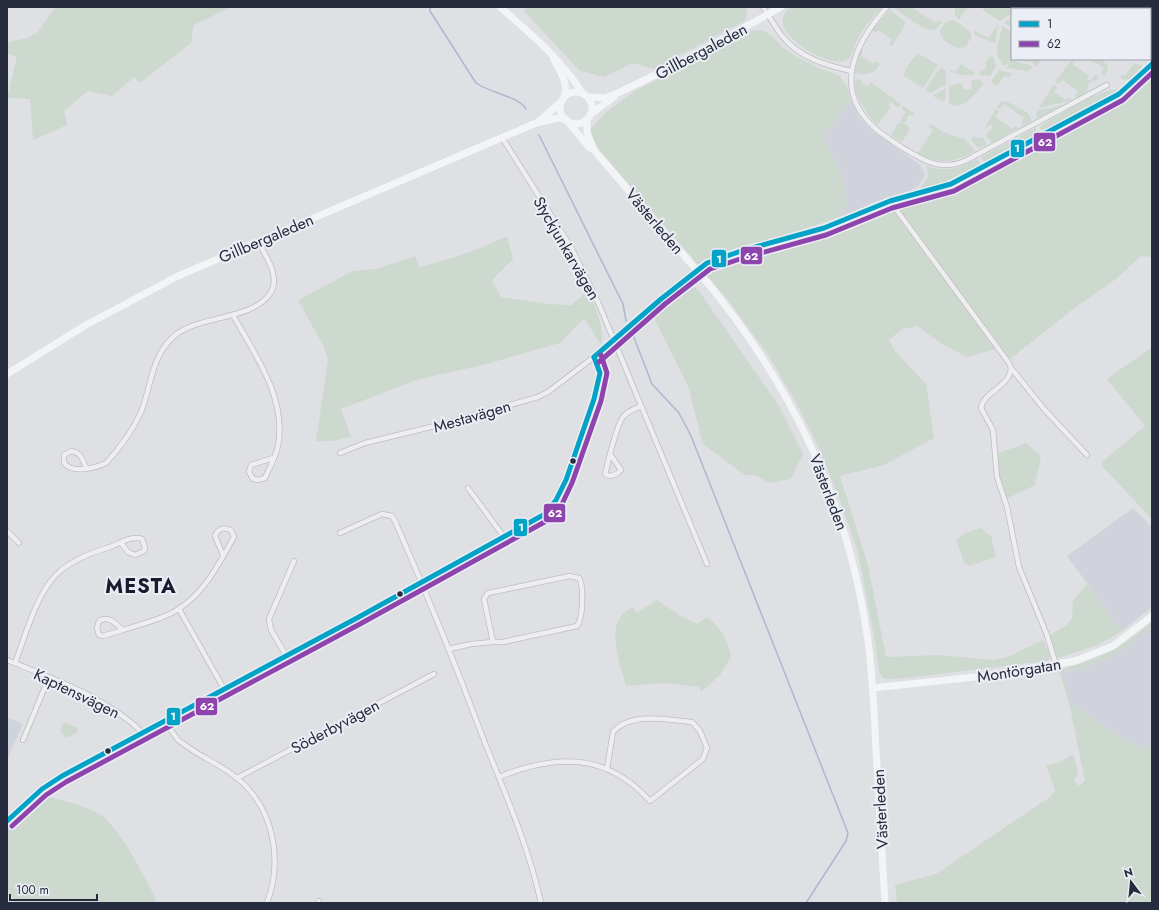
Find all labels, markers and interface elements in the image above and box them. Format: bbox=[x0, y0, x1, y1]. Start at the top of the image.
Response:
legend bbox=[1011, 8, 1151, 60]
text: 1 bbox=[1047, 15, 1052, 33]
street label: Gillbergaleden bbox=[651, 18, 751, 85]
text: 62 bbox=[1047, 35, 1061, 53]
line badge: 62 bbox=[1033, 132, 1056, 152]
text: 62 bbox=[1038, 134, 1052, 150]
line badge: 1 bbox=[1010, 139, 1025, 158]
text: 1 bbox=[1014, 140, 1020, 156]
street label: Västerleden bbox=[620, 183, 689, 259]
street label: Styckjunkarvägen bbox=[528, 192, 606, 304]
street label: Gillbergaleden bbox=[215, 208, 317, 269]
line badge: 62 bbox=[740, 246, 763, 265]
text: 62 bbox=[744, 248, 758, 264]
line badge: 1 bbox=[711, 249, 727, 268]
text: 1 bbox=[716, 251, 722, 267]
street label: Mestavägen bbox=[431, 394, 514, 439]
street label: Västerleden bbox=[803, 451, 854, 534]
unlabelled marker bbox=[568, 456, 578, 466]
line badge: 62 bbox=[543, 503, 566, 523]
text: 62 bbox=[548, 505, 562, 521]
line badge: 1 bbox=[513, 518, 528, 537]
text: 1 bbox=[518, 519, 524, 535]
district label: MESTA bbox=[105, 572, 177, 601]
unlabelled marker bbox=[395, 589, 405, 599]
street label: Montörgatan bbox=[975, 653, 1063, 688]
street label: Kaptensvägen bbox=[30, 663, 124, 724]
street label: Söderbyvägen bbox=[287, 693, 384, 759]
line badge: 62 bbox=[195, 697, 218, 716]
text: 62 bbox=[200, 698, 214, 714]
line badge: 1 bbox=[166, 707, 181, 726]
text: 1 bbox=[170, 708, 176, 724]
unlabelled marker bbox=[103, 746, 113, 756]
street label: Västerleden bbox=[867, 768, 894, 850]
north arrow bbox=[1111, 862, 1151, 902]
text: N bbox=[1122, 863, 1135, 881]
scale bar bbox=[10, 876, 97, 902]
text: 100 m bbox=[16, 881, 49, 899]

